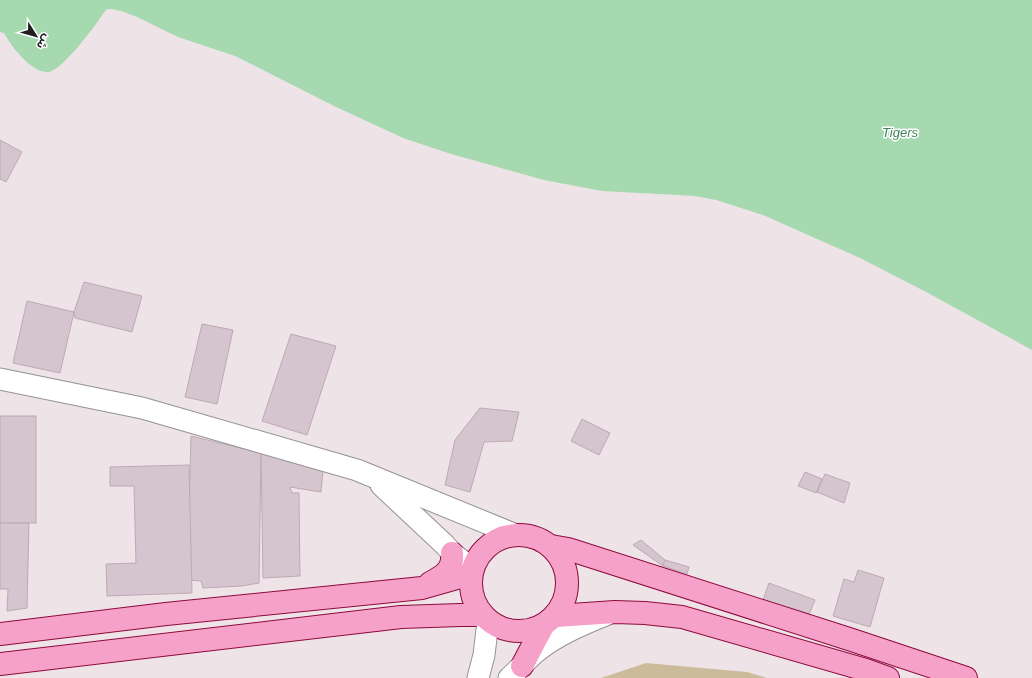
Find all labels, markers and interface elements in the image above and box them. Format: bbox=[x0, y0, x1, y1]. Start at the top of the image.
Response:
north arrow bbox=[16, 16, 56, 56]
text: ش bbox=[34, 32, 53, 52]
water label: Tigers bbox=[882, 125, 918, 140]

